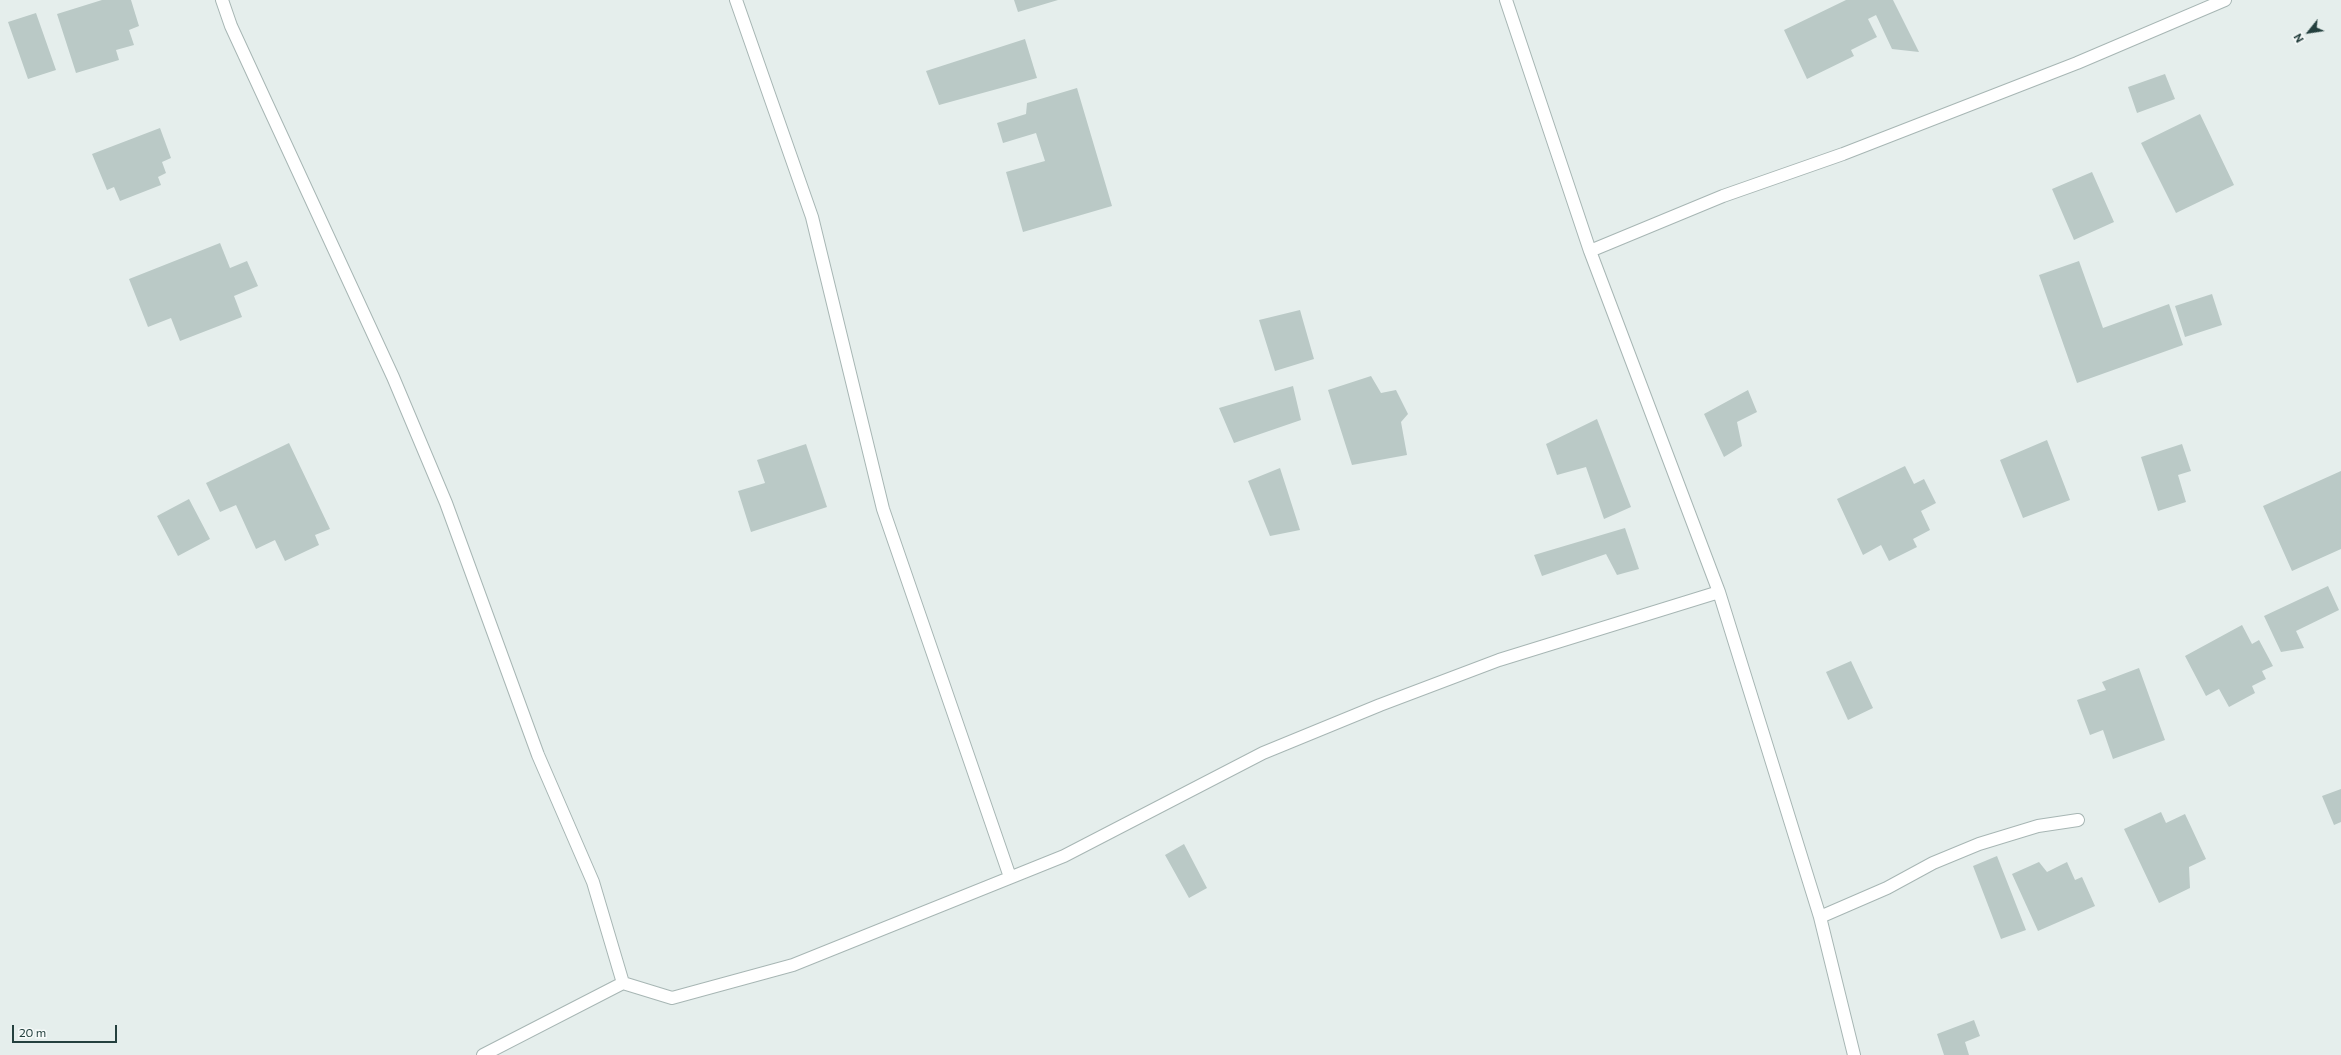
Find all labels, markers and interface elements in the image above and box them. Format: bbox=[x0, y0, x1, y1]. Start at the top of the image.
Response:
north arrow bbox=[2289, 12, 2329, 52]
text: N bbox=[2290, 31, 2306, 45]
scale bar bbox=[14, 1017, 119, 1043]
text: 20 m bbox=[19, 1025, 46, 1039]

